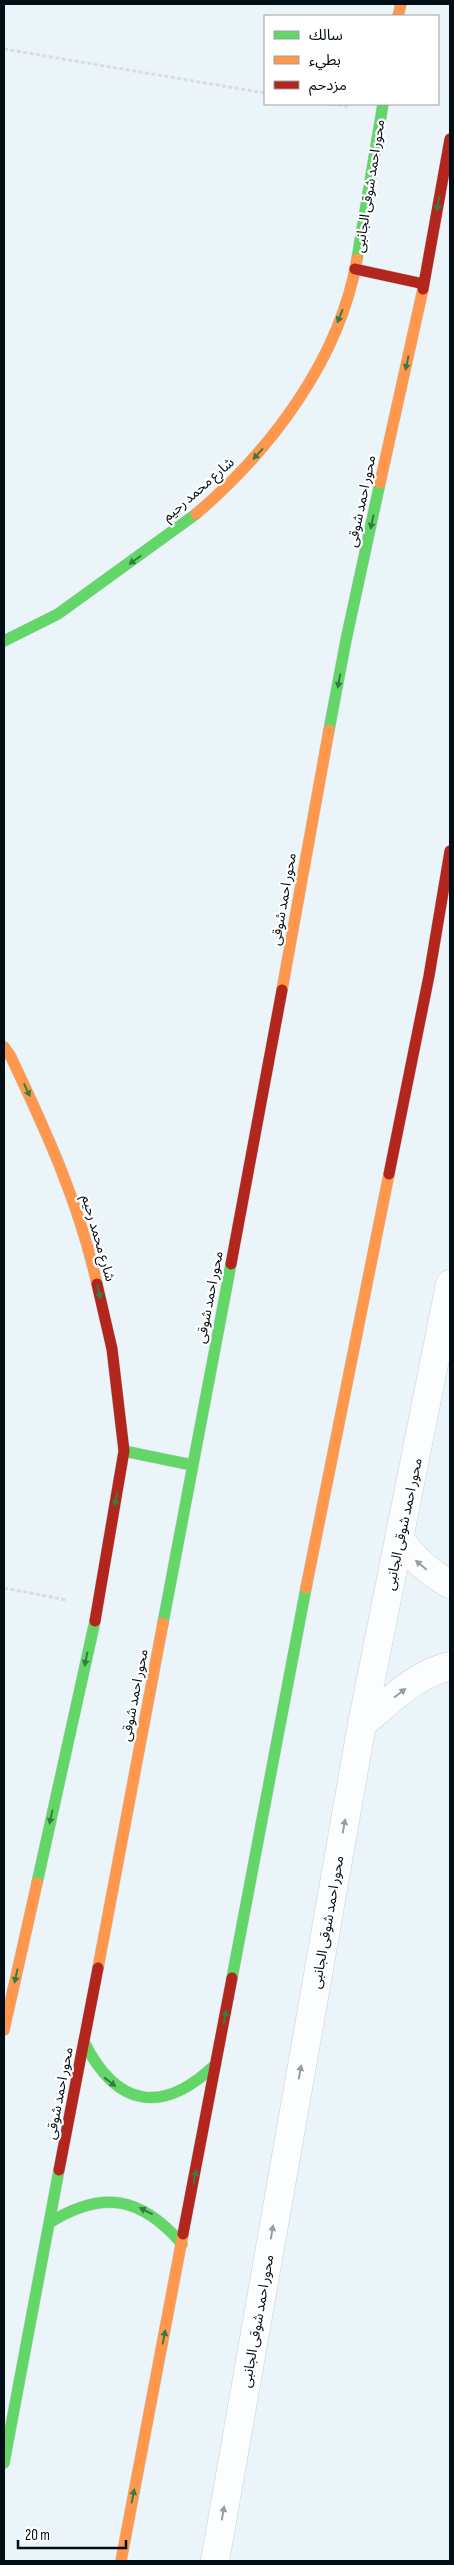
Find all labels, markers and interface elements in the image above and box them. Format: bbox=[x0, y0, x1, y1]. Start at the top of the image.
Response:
legend bbox=[264, 15, 439, 105]
text: سالك bbox=[309, 26, 343, 45]
text: بطيء bbox=[309, 51, 341, 71]
text: مزدحم bbox=[309, 76, 347, 96]
street label: محور احمد شوقى الجانبى bbox=[351, 118, 388, 254]
one-way arrow bbox=[434, 196, 442, 212]
one-way arrow bbox=[336, 308, 343, 323]
one-way arrow bbox=[402, 355, 410, 371]
one-way arrow bbox=[252, 448, 263, 461]
street label: محور احمد شوقى bbox=[343, 453, 380, 549]
street label: شارع محمد رحيم bbox=[159, 454, 239, 527]
one-way arrow bbox=[368, 514, 376, 529]
one-way arrow bbox=[128, 555, 141, 565]
one-way arrow bbox=[334, 673, 342, 689]
street label: محور احمد شوقى bbox=[267, 851, 300, 947]
one-way arrow bbox=[23, 1083, 31, 1097]
street label: شارع محمد رحيم bbox=[76, 1193, 119, 1284]
street label: محور احمد شوقى bbox=[192, 1249, 227, 1345]
one-way arrow bbox=[95, 1284, 103, 1299]
street label: محور احمد شوقى الجانبى bbox=[381, 1456, 426, 1592]
one-way arrow bbox=[111, 1491, 119, 1507]
one-way arrow bbox=[415, 1559, 428, 1570]
street label: محور احمد شوقى bbox=[117, 1647, 152, 1743]
one-way arrow bbox=[82, 1651, 90, 1666]
one-way arrow bbox=[393, 1688, 407, 1698]
one-way arrow bbox=[47, 1810, 55, 1825]
one-way arrow bbox=[340, 1818, 348, 1834]
street label: محور احمد شوقى الجانبى bbox=[307, 1854, 348, 1990]
one-way arrow bbox=[12, 1968, 20, 1984]
one-way arrow bbox=[221, 2010, 229, 2025]
street label: محور احمد شوقى bbox=[42, 2045, 77, 2141]
one-way arrow bbox=[297, 2064, 305, 2080]
one-way arrow bbox=[103, 2076, 116, 2087]
one-way arrow bbox=[191, 2169, 199, 2185]
one-way arrow bbox=[139, 2207, 154, 2216]
one-way arrow bbox=[269, 2224, 277, 2240]
street label: محور احمد شوقى الجانبى bbox=[237, 2253, 278, 2389]
one-way arrow bbox=[160, 2329, 168, 2344]
one-way arrow bbox=[130, 2488, 138, 2504]
one-way arrow bbox=[220, 2505, 228, 2521]
scale bar bbox=[18, 2518, 125, 2550]
text: 20 m bbox=[25, 2526, 50, 2545]

